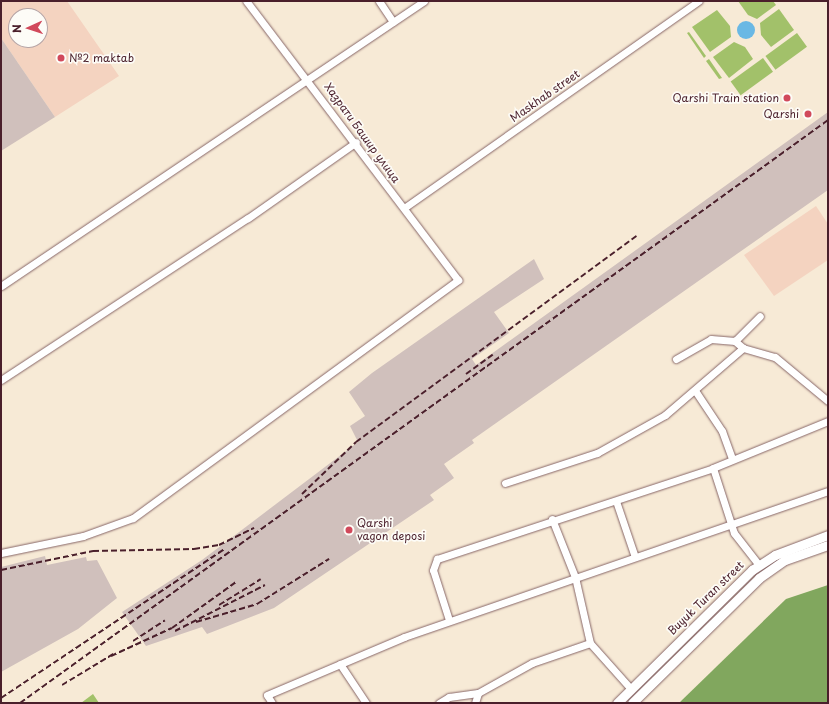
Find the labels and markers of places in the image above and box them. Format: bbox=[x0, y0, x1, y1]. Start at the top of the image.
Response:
place label: №2 maktab bbox=[69, 51, 135, 65]
marker: №2 maktab bbox=[56, 53, 66, 63]
place label: Qarshi Train station bbox=[672, 91, 779, 105]
marker: Qarshi Train station bbox=[782, 93, 792, 103]
place label: Qarshi bbox=[764, 107, 799, 121]
marker: Qarshi bbox=[802, 108, 814, 120]
place label: Qarshi vagon deposi bbox=[357, 517, 425, 543]
marker: Qarshi vagon deposi bbox=[344, 525, 354, 535]

